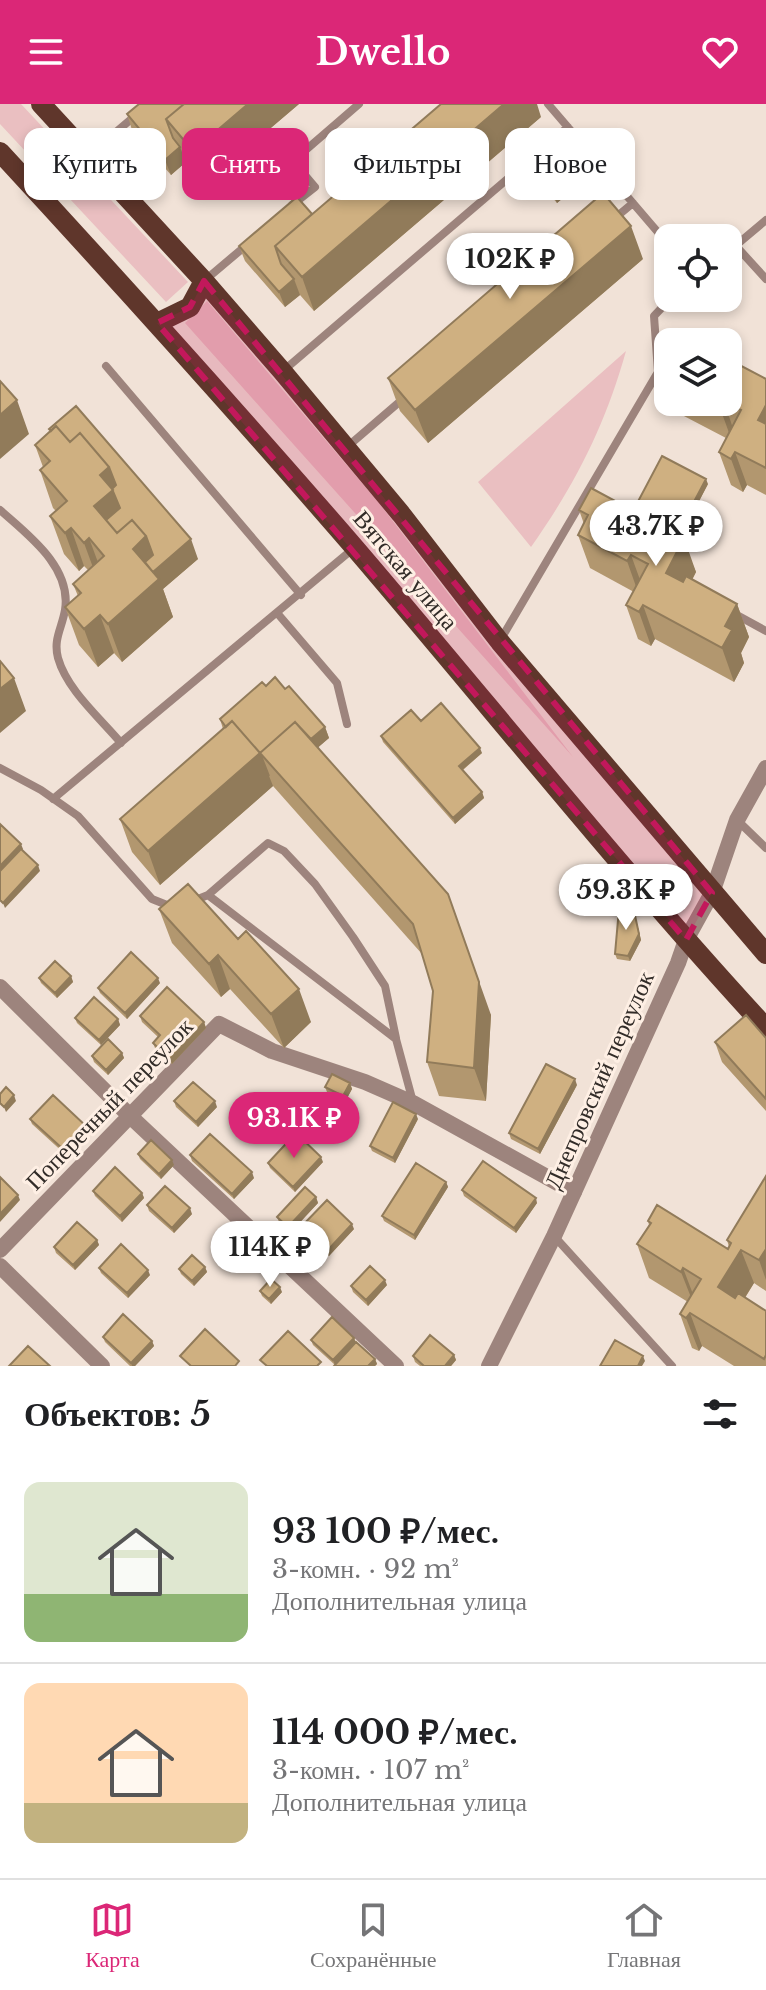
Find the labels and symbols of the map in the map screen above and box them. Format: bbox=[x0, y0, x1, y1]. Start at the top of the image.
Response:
pin: 102K ₽ bbox=[445, 233, 575, 301]
pin: 43.7K ₽ bbox=[582, 500, 730, 568]
street label: Вятская улица bbox=[347, 504, 465, 636]
pin: 59.3K ₽ bbox=[552, 864, 700, 932]
street label: Днепровский переулок bbox=[538, 966, 660, 1193]
street label: Поперечный переулок bbox=[19, 1012, 199, 1196]
pin: 93.1K ₽ bbox=[220, 1092, 368, 1160]
pin: 114K ₽ bbox=[205, 1221, 335, 1289]

